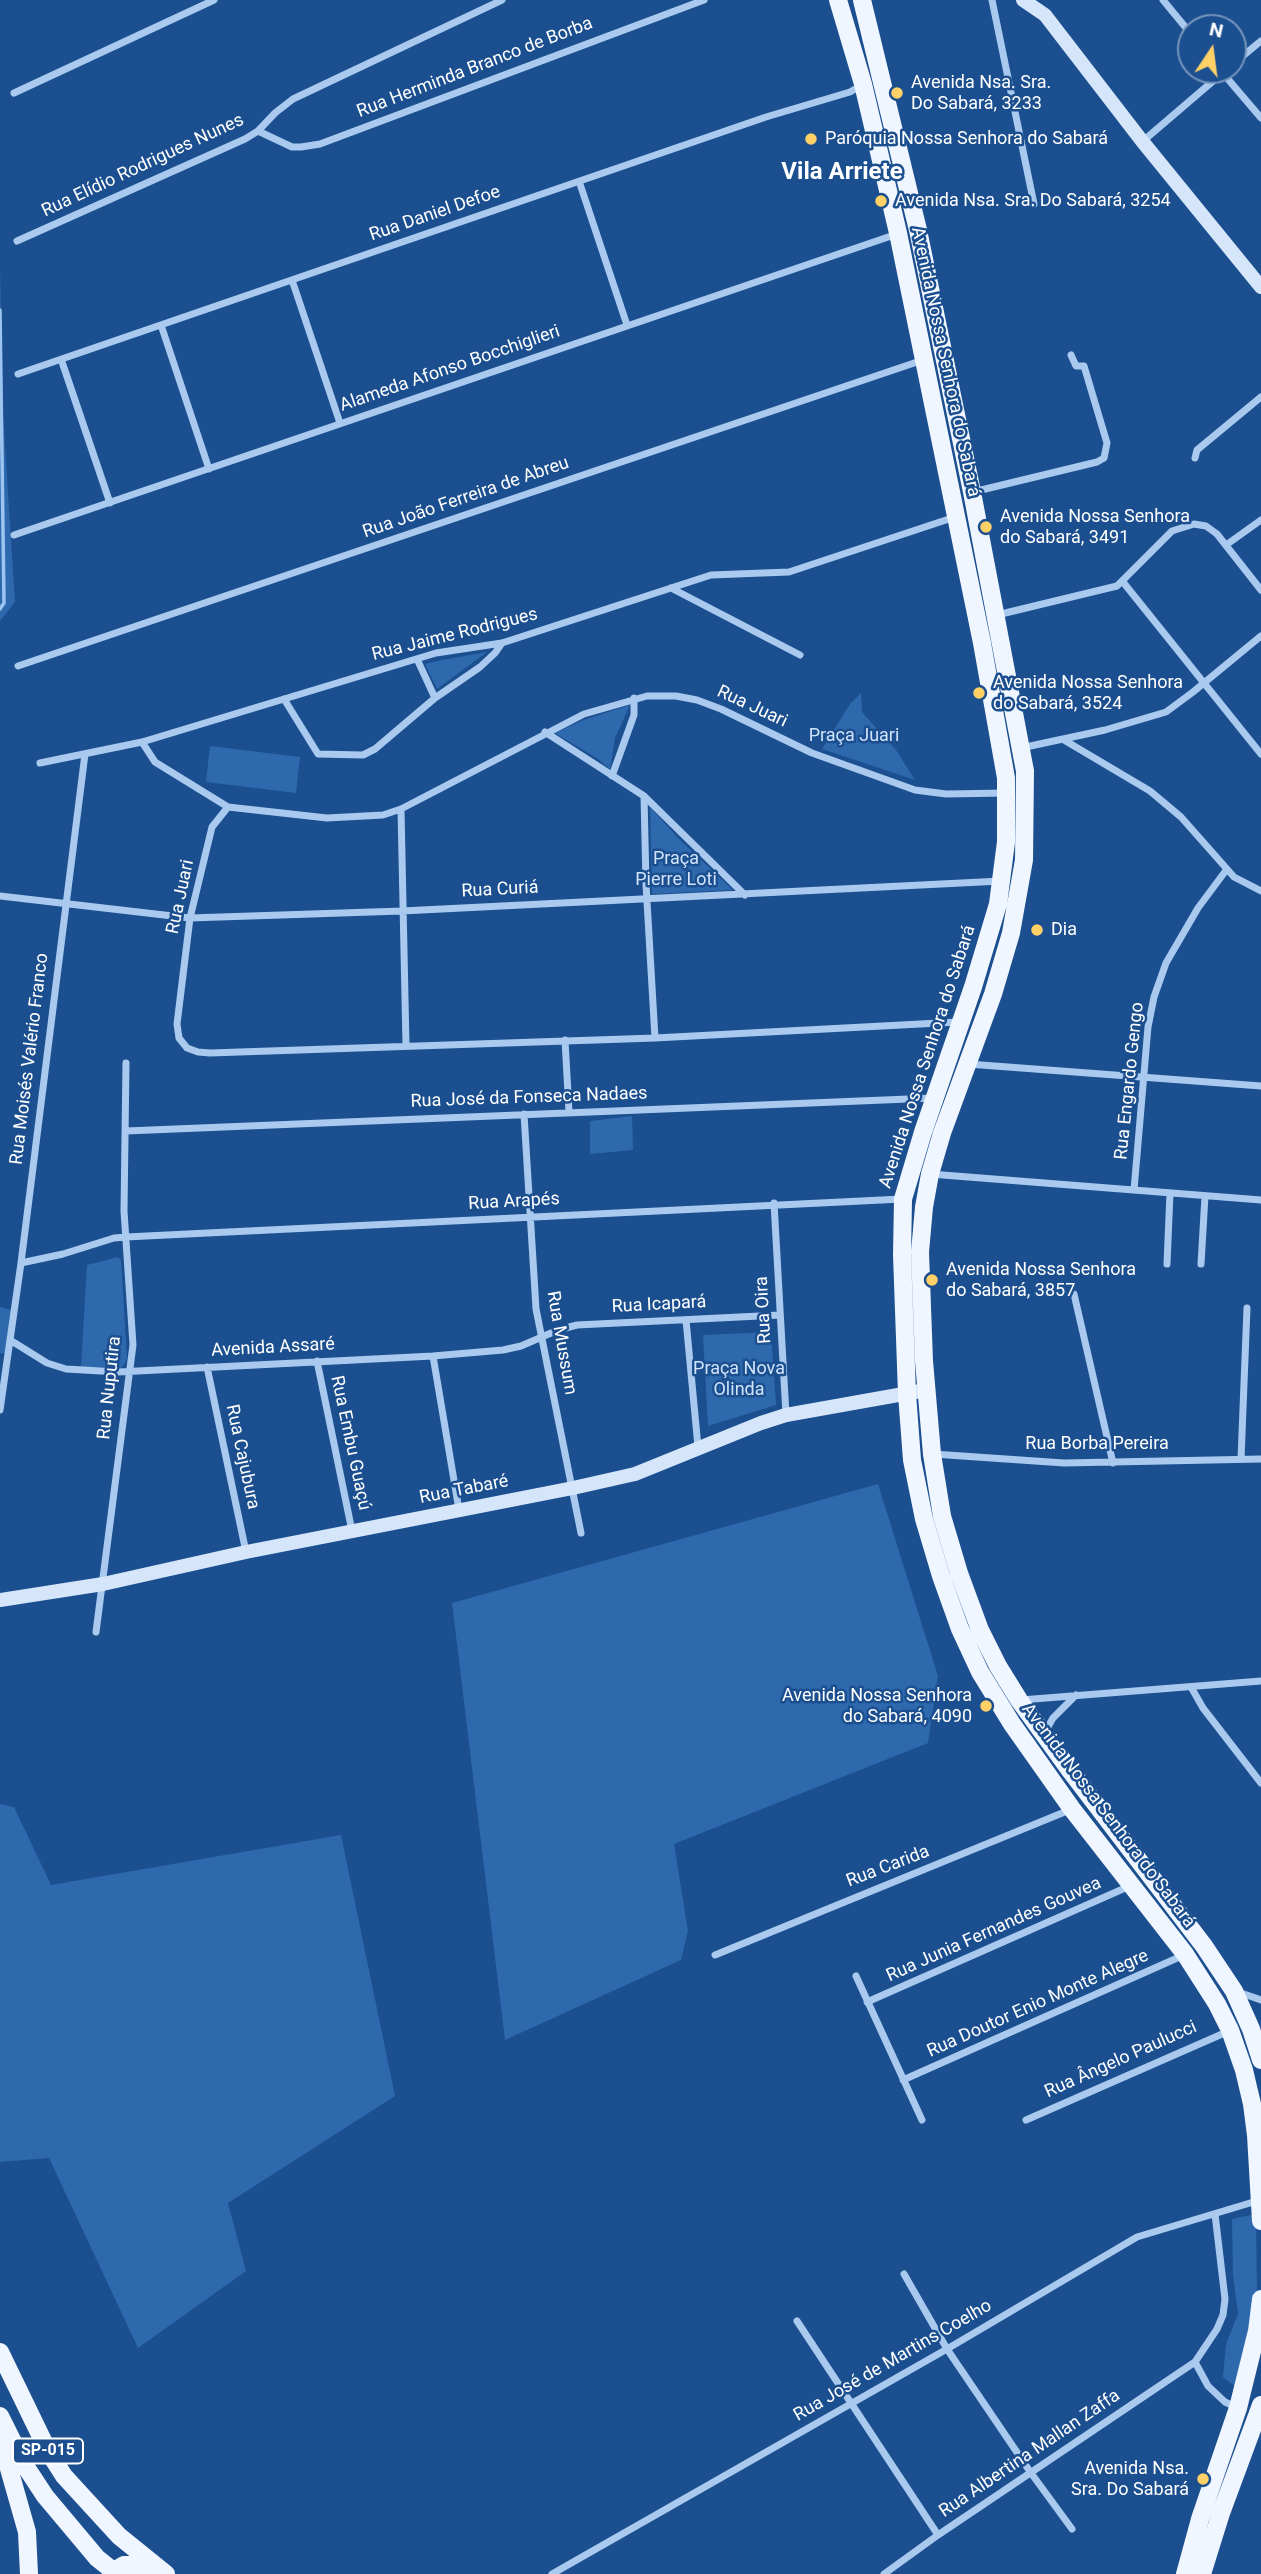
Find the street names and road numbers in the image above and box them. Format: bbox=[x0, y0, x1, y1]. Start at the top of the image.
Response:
street label: Rua Herminda Branco de Borba bbox=[354, 13, 596, 123]
street label: Rua Elídio Rodrigues Nunes bbox=[39, 110, 247, 222]
street label: Rua Daniel Defoe bbox=[367, 181, 503, 247]
street label: Avenida Nossa Senhora do Sabará bbox=[906, 225, 984, 499]
street label: Alameda Afonso Bocchiglieri bbox=[337, 321, 563, 417]
street label: Rua João Ferreira de Abreu bbox=[360, 453, 572, 543]
street label: Rua Jaime Rodrigues bbox=[370, 604, 540, 666]
street label: Rua Juari bbox=[713, 681, 791, 733]
street label: Rua Juari bbox=[163, 858, 199, 936]
street label: Rua Curiá bbox=[461, 877, 539, 903]
street label: Avenida Nossa Senhora do Sabará bbox=[875, 923, 981, 1191]
street label: Rua Moisés Valério Franco bbox=[6, 952, 54, 1166]
street label: Rua Engardo Gengo bbox=[1111, 1001, 1149, 1161]
street label: Rua José da Fonseca Nadaes bbox=[410, 1083, 648, 1113]
street label: Rua Arapés bbox=[468, 1189, 560, 1215]
street label: Rua Oira bbox=[751, 1276, 777, 1344]
street label: Rua Mussum bbox=[541, 1289, 581, 1397]
street label: Rua Icapará bbox=[611, 1292, 707, 1318]
street label: Avenida Assaré bbox=[211, 1334, 335, 1362]
street label: Rua Nuputira bbox=[94, 1335, 126, 1441]
street label: Rua Embu Guaçú bbox=[325, 1374, 375, 1512]
street label: Rua Cajubura bbox=[220, 1403, 264, 1511]
street label: Rua Borba Pereira bbox=[1025, 1433, 1169, 1455]
street label: Rua Tabaré bbox=[418, 1471, 510, 1509]
street label: Avenida Nossa Senhora do Sabará bbox=[1017, 1700, 1199, 1932]
street label: Rua Carida bbox=[843, 1841, 933, 1893]
street label: Rua Junia Fernandes Gouvea bbox=[883, 1873, 1105, 1987]
street label: Rua Doutor Enio Monte Alegre bbox=[924, 1945, 1152, 2063]
street label: Rua Ângelo Paulucci bbox=[1042, 2017, 1200, 2103]
street label: Rua José de Martins Coelho bbox=[790, 2295, 996, 2427]
street label: Rua Albertina Mallan Zaffa bbox=[936, 2385, 1124, 2523]
road number: SP-015 bbox=[13, 2438, 83, 2464]

